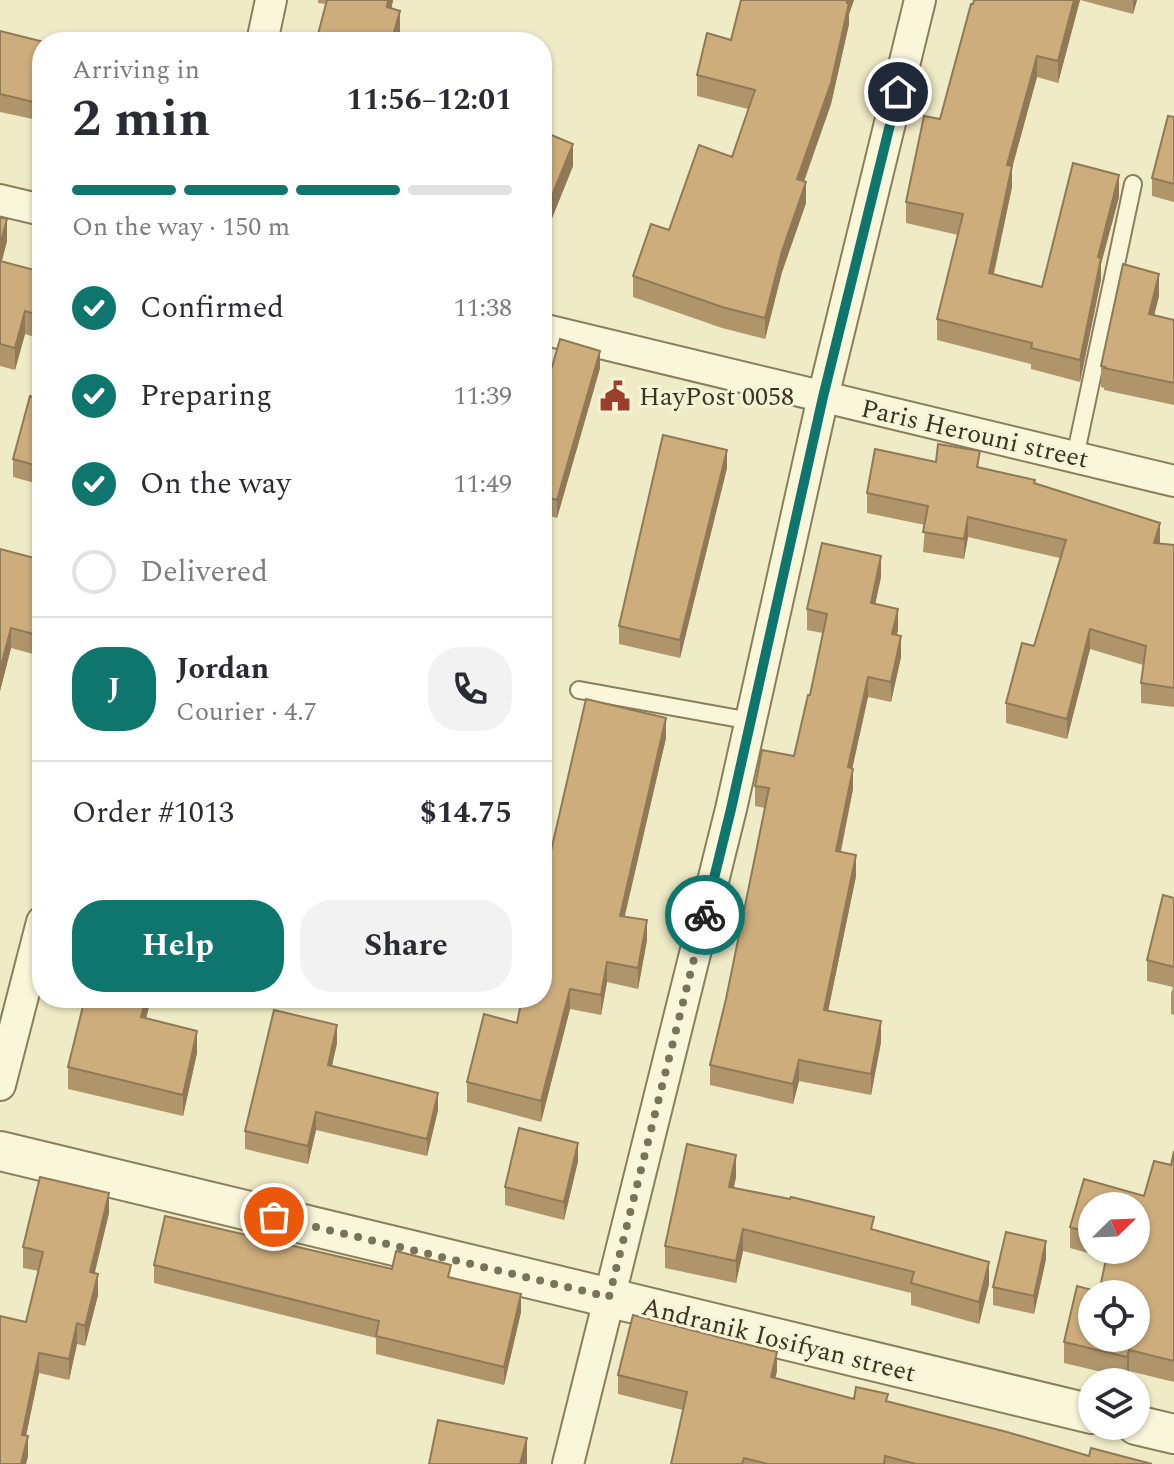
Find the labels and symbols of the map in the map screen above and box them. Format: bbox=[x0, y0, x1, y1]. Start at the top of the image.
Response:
pin bbox=[864, 58, 932, 126]
place label: HayPost 0058 bbox=[639, 377, 794, 417]
public building icon: HayPost 0058 bbox=[598, 379, 632, 413]
street label: Paris Herouni street bbox=[857, 388, 1092, 480]
courier bbox=[665, 875, 745, 955]
pin bbox=[240, 1183, 308, 1251]
north arrow bbox=[1078, 1192, 1150, 1264]
street label: Andranik Iosifyan street bbox=[638, 1287, 920, 1393]

